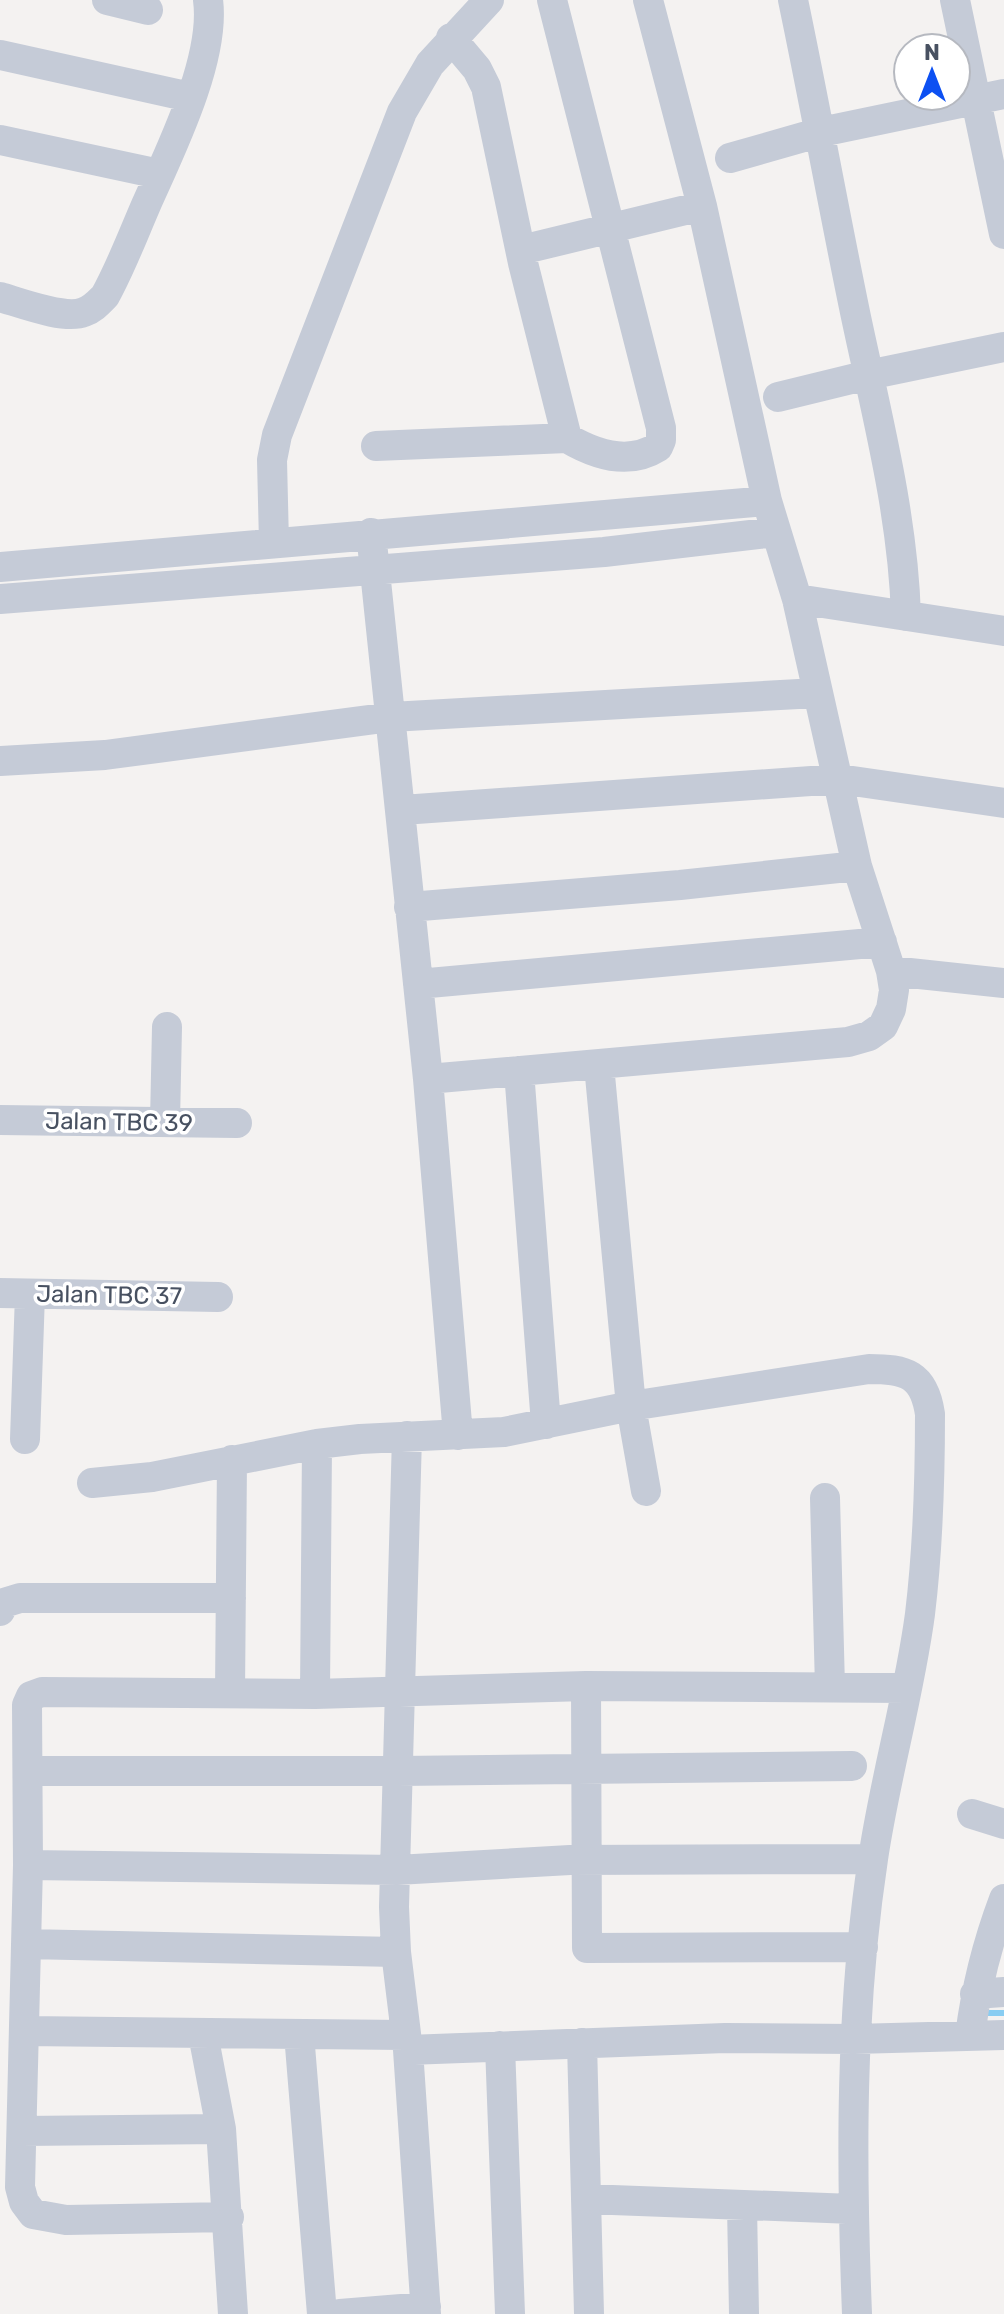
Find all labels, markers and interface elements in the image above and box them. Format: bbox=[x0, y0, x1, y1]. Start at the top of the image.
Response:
north arrow bbox=[892, 32, 972, 112]
text: N bbox=[924, 39, 940, 66]
street label: Jalan TBC 39 bbox=[45, 1107, 193, 1137]
street label: Jalan TBC 37 bbox=[36, 1280, 182, 1310]

